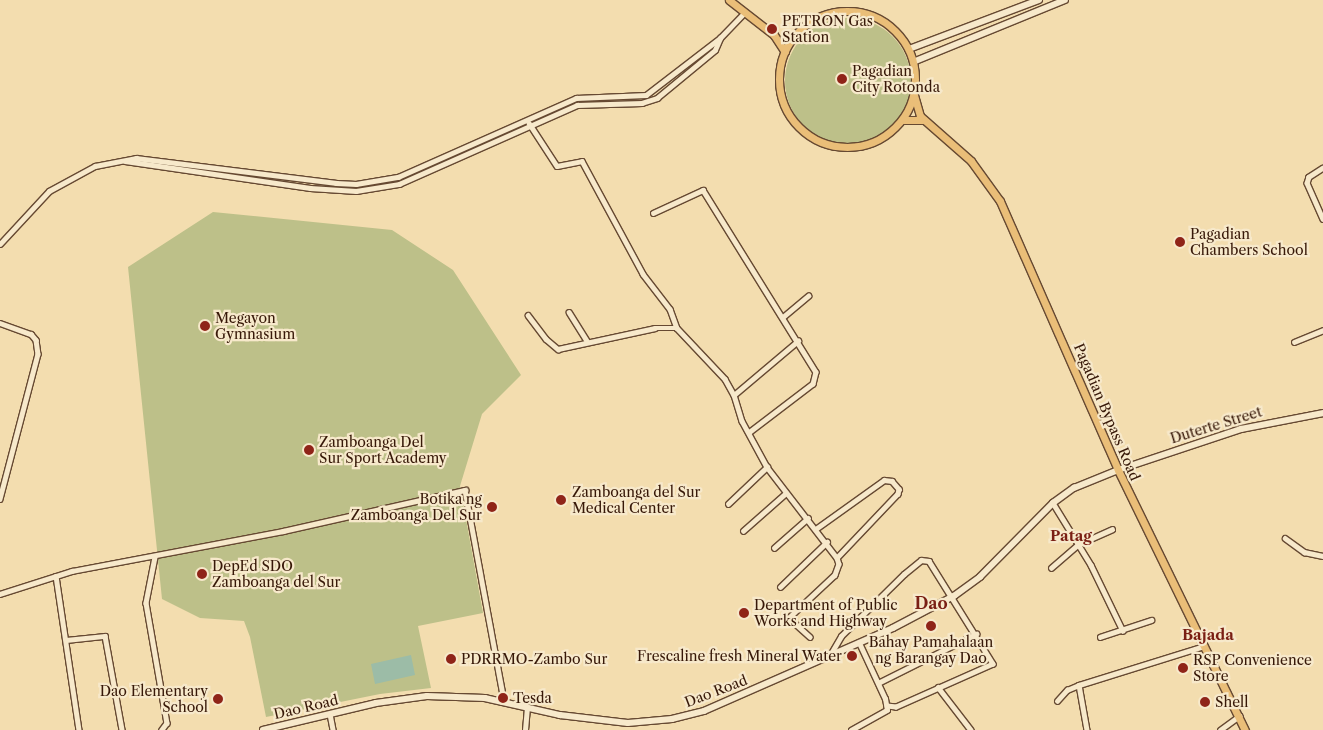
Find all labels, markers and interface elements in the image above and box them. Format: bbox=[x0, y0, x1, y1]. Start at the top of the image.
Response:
place label: PETRON Gas Station bbox=[782, 13, 873, 46]
marker: PETRON Gas Station bbox=[766, 23, 778, 35]
place label: Pagadian City Rotonda bbox=[852, 63, 940, 95]
marker: Pagadian City Rotonda bbox=[836, 73, 848, 85]
place label: Pagadian Chambers School bbox=[1190, 226, 1308, 258]
marker: Pagadian Chambers School bbox=[1174, 236, 1186, 248]
place label: Megayon Gymnasium bbox=[215, 310, 295, 342]
marker: Megayon Gymnasium bbox=[199, 320, 211, 332]
street label: Pagadian Bypass Road bbox=[1070, 341, 1144, 483]
street label: Duterte Street bbox=[1168, 403, 1264, 447]
place label: Zamboanga Del Sur Sport Academy bbox=[319, 434, 447, 467]
marker: Zamboanga Del Sur Sport Academy bbox=[303, 444, 315, 456]
place label: Zamboanga del Sur Medical Center bbox=[572, 484, 701, 516]
place label: Botika ng Zamboanga Del Sur bbox=[351, 491, 482, 524]
marker: Zamboanga del Sur Medical Center bbox=[554, 493, 568, 507]
marker: Botika ng Zamboanga Del Sur bbox=[486, 501, 498, 513]
district label: Patag bbox=[1050, 527, 1092, 545]
place label: DepEd SDO Zamboanga del Sur bbox=[212, 558, 341, 590]
marker: DepEd SDO Zamboanga del Sur bbox=[196, 568, 208, 580]
district label: Dao bbox=[914, 593, 948, 613]
place label: Department of Public Works and Highway bbox=[754, 597, 898, 630]
marker: Department of Public Works and Highway bbox=[738, 607, 750, 619]
marker: Bahay Pamahalaan ng Barangay Dao bbox=[925, 620, 937, 632]
district label: Bajada bbox=[1182, 626, 1234, 644]
place label: Bahay Pamahalaan ng Barangay Dao bbox=[868, 634, 994, 666]
place label: Frescaline fresh Mineral Water bbox=[636, 648, 842, 664]
marker: Frescaline fresh Mineral Water bbox=[846, 650, 858, 662]
place label: PDRRMO-Zambo Sur bbox=[461, 651, 607, 667]
place label: RSP Convenience Store bbox=[1193, 652, 1312, 684]
marker: PDRRMO-Zambo Sur bbox=[445, 653, 457, 665]
marker: RSP Convenience Store bbox=[1177, 662, 1189, 674]
street label: Dao Road bbox=[682, 671, 750, 711]
place label: Dao Elementary School bbox=[100, 683, 208, 716]
place label: Tesda bbox=[513, 690, 552, 706]
street label: Dao Road bbox=[272, 691, 340, 723]
marker: Tesda bbox=[497, 692, 509, 704]
marker: Dao Elementary School bbox=[212, 693, 224, 705]
place label: Shell bbox=[1215, 694, 1248, 710]
marker: Shell bbox=[1199, 696, 1211, 708]

